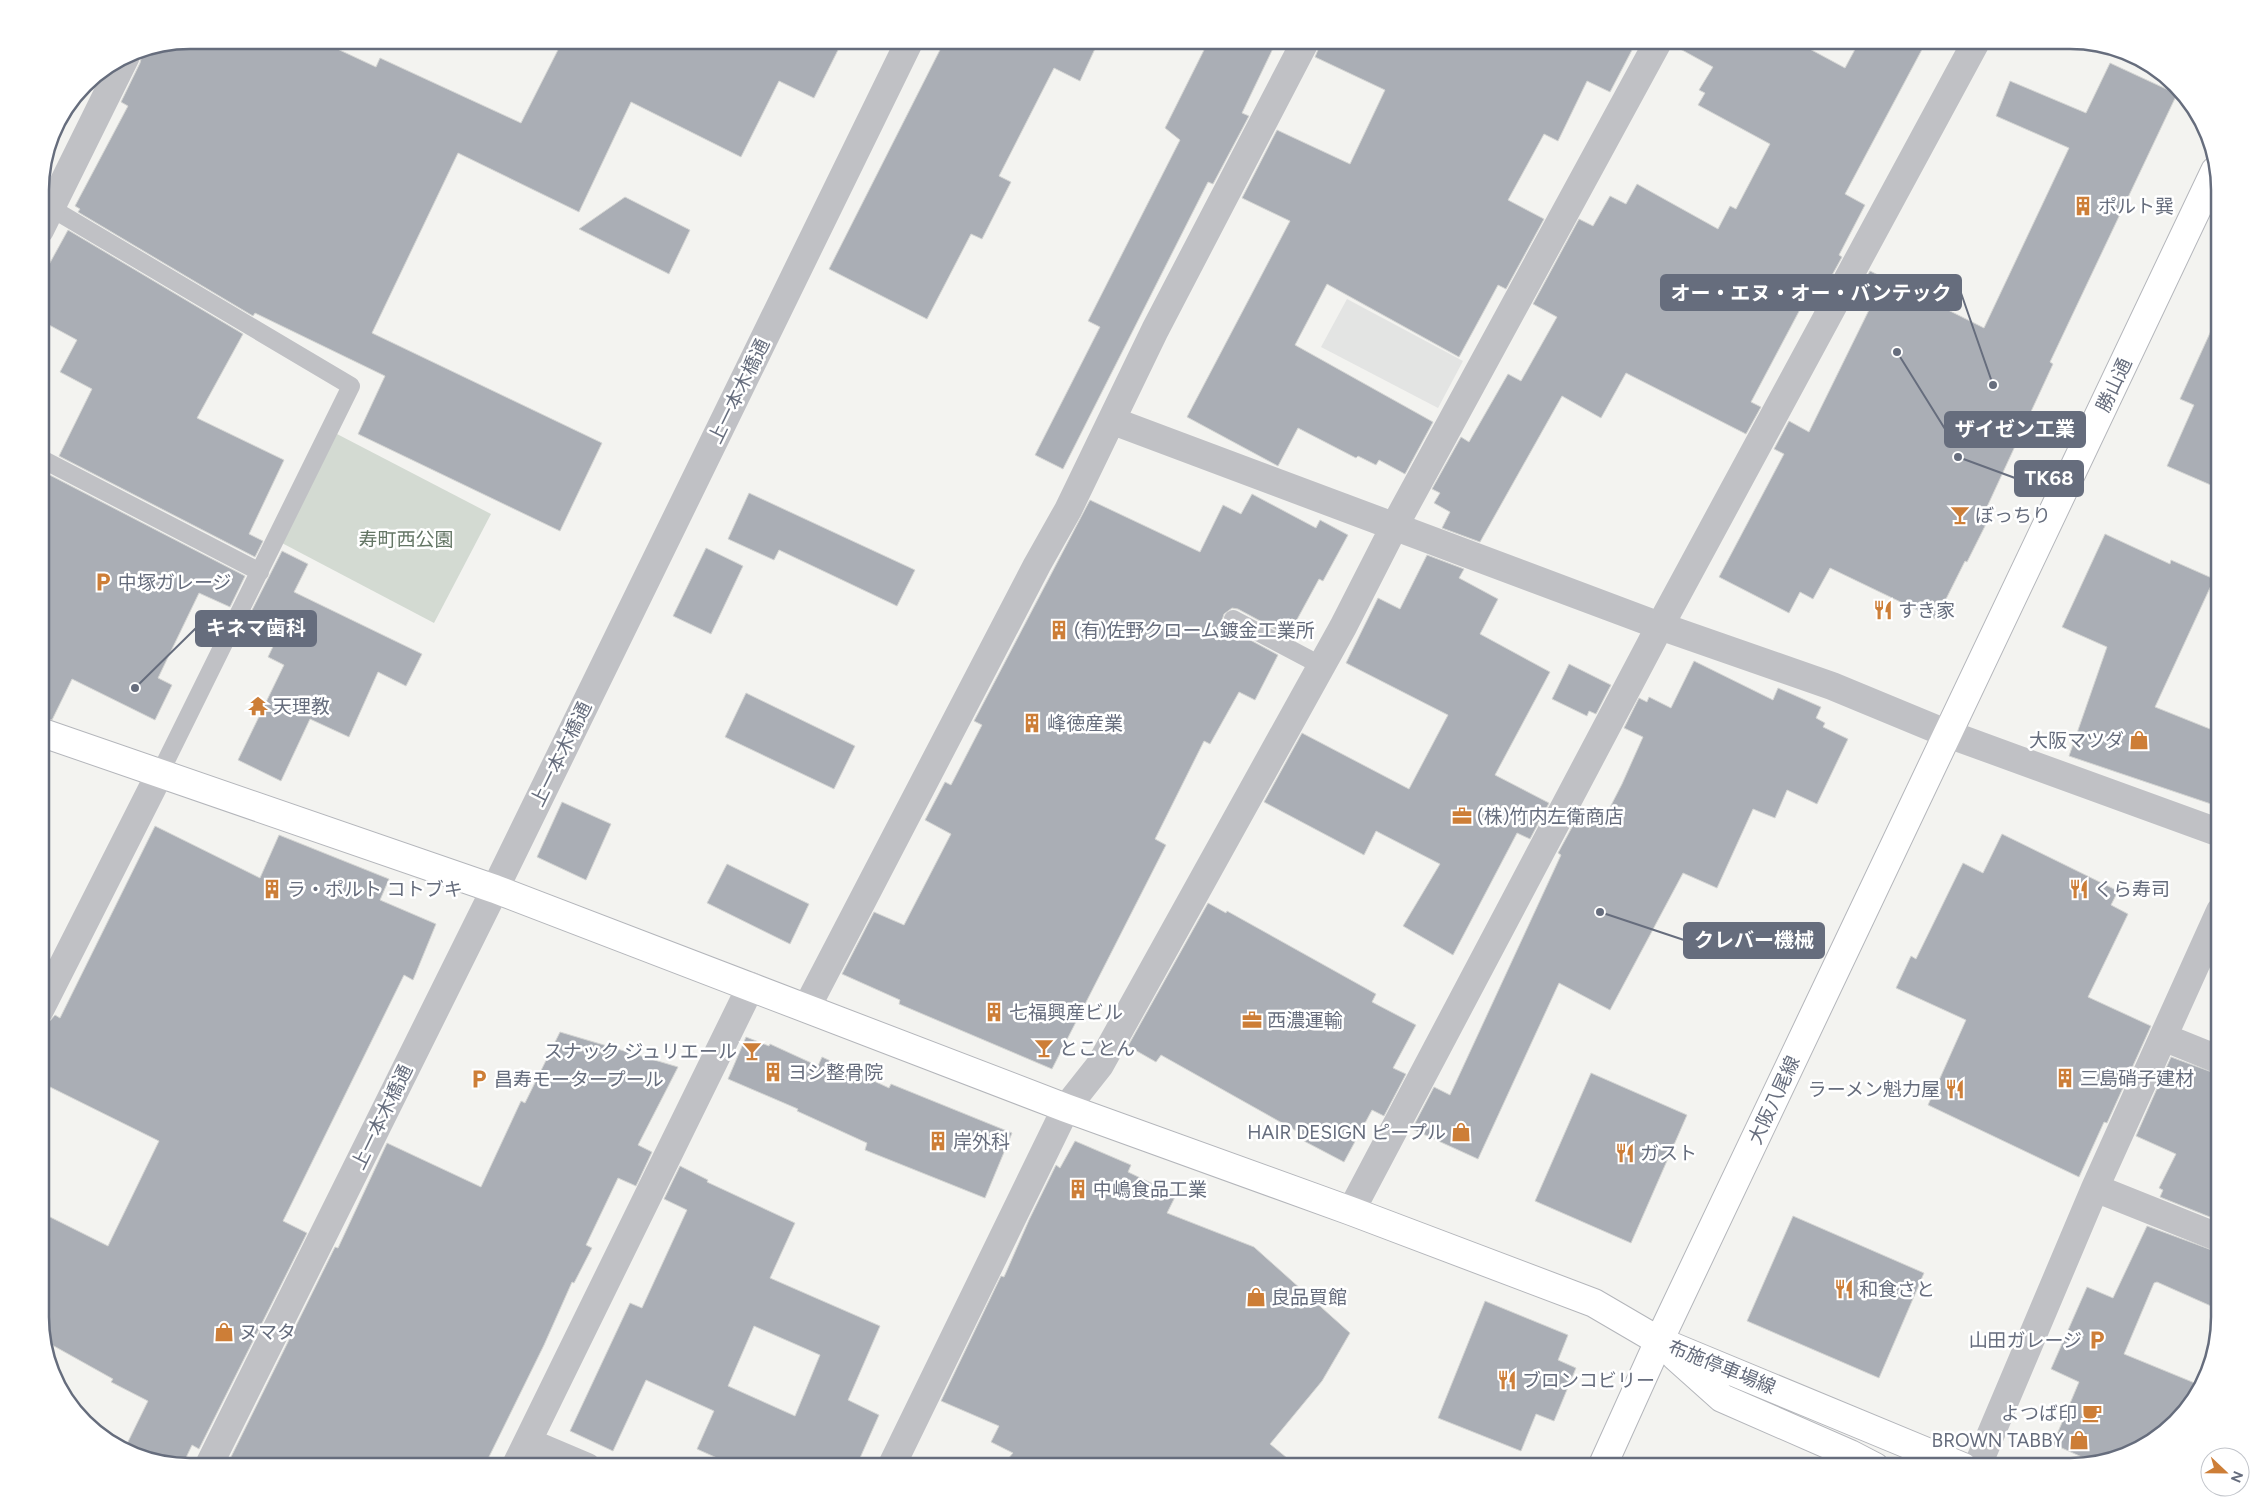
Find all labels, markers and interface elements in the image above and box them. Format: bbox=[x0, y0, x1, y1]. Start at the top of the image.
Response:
building icon: ポルト巽 bbox=[2072, 195, 2094, 217]
place label: ポルト巽 bbox=[2098, 195, 2174, 218]
callout: オー・エヌ・オー・バンテック bbox=[1661, 275, 1961, 310]
text: オー・エヌ・オー・バンテック bbox=[1671, 281, 1952, 305]
street label: 上一本木橋通 bbox=[704, 335, 774, 447]
street label: 勝山通 bbox=[2092, 354, 2136, 416]
callout: ザイゼン工業 bbox=[1945, 412, 2085, 447]
text: ザイゼン工業 bbox=[1955, 417, 2075, 441]
callout: TK68 bbox=[2015, 461, 2083, 496]
text: TK68 bbox=[2025, 466, 2073, 490]
bar icon: ぼっちり bbox=[1949, 504, 1971, 526]
place label: ぼっちり bbox=[1975, 504, 2051, 527]
park label: 寿町西公園 bbox=[358, 528, 454, 551]
parking icon: 中塚ガレージ bbox=[92, 571, 114, 593]
place label: 中塚ガレージ bbox=[118, 571, 232, 594]
restaurant icon: すき家 bbox=[1872, 599, 1894, 621]
place label: すき家 bbox=[1898, 599, 1955, 622]
callout: キネマ歯科 bbox=[196, 611, 316, 646]
text: キネマ歯科 bbox=[206, 616, 306, 640]
building icon: (有)佐野クローム鍍金工業所 bbox=[1048, 619, 1070, 641]
place label: (有)佐野クローム鍍金工業所 bbox=[1074, 619, 1315, 642]
temple icon: 天理教 bbox=[247, 695, 269, 717]
place label: 天理教 bbox=[273, 695, 330, 718]
street label: 上一本木橋通 bbox=[526, 698, 596, 810]
building icon: 峰徳産業 bbox=[1021, 712, 1043, 734]
place label: 峰徳産業 bbox=[1047, 712, 1123, 735]
place label: 大阪マツダ bbox=[2029, 729, 2124, 752]
shop icon: 大阪マツダ bbox=[2128, 729, 2150, 751]
office icon: (株)竹内左衛商店 bbox=[1451, 805, 1473, 827]
place label: (株)竹内左衛商店 bbox=[1477, 805, 1623, 828]
building icon: ラ・ポルト コトブキ bbox=[261, 878, 283, 900]
place label: ラ・ポルト コトブキ bbox=[287, 878, 463, 901]
restaurant icon: くら寿司 bbox=[2068, 878, 2090, 900]
place label: くら寿司 bbox=[2094, 878, 2170, 901]
callout: クレバー機械 bbox=[1684, 923, 1824, 958]
text: クレバー機械 bbox=[1694, 928, 1814, 952]
building icon: 七福興産ビル bbox=[983, 1001, 1005, 1023]
place label: 七福興産ビル bbox=[1009, 1001, 1123, 1024]
office icon: 西濃運輸 bbox=[1241, 1009, 1263, 1031]
place label: 西濃運輸 bbox=[1267, 1009, 1343, 1032]
bar icon: とことん bbox=[1033, 1037, 1055, 1059]
place label: とことん bbox=[1059, 1037, 1135, 1060]
place label: スナック ジュリエール bbox=[544, 1040, 737, 1063]
bar icon: スナック ジュリエール bbox=[741, 1040, 763, 1062]
street label: 大阪八尾線 bbox=[1743, 1052, 1805, 1148]
street label: 上一本木橋通 bbox=[347, 1061, 417, 1173]
building icon: ヨシ整骨院 bbox=[762, 1061, 784, 1083]
place label: ヨシ整骨院 bbox=[788, 1061, 883, 1084]
building icon: 三島硝子建材 bbox=[2054, 1067, 2076, 1089]
place label: 三島硝子建材 bbox=[2080, 1067, 2194, 1090]
parking icon: 昌寿モータープール bbox=[468, 1068, 490, 1090]
place label: 昌寿モータープール bbox=[494, 1068, 664, 1091]
place label: ラーメン魁力屋 bbox=[1808, 1078, 1940, 1101]
restaurant icon: ラーメン魁力屋 bbox=[1944, 1078, 1966, 1100]
place label: HAIR DESIGN ピープル bbox=[1247, 1121, 1446, 1144]
shop icon: HAIR DESIGN ピープル bbox=[1450, 1121, 1472, 1143]
building icon: 岸外科 bbox=[927, 1130, 949, 1152]
place label: 岸外科 bbox=[953, 1130, 1010, 1153]
restaurant icon: ガスト bbox=[1614, 1142, 1636, 1164]
place label: ガスト bbox=[1640, 1142, 1697, 1165]
building icon: 中嶋食品工業 bbox=[1067, 1178, 1089, 1200]
place label: 中嶋食品工業 bbox=[1093, 1178, 1207, 1201]
restaurant icon: 和食さと bbox=[1833, 1278, 1855, 1300]
place label: 和食さと bbox=[1859, 1278, 1935, 1301]
shop icon: 良品買館 bbox=[1245, 1286, 1267, 1308]
place label: 良品買館 bbox=[1271, 1286, 1347, 1309]
shop icon: ヌマタ bbox=[213, 1321, 235, 1343]
place label: ヌマタ bbox=[239, 1321, 296, 1344]
place label: 山田ガレージ bbox=[1968, 1329, 2082, 1352]
parking icon: 山田ガレージ bbox=[2086, 1329, 2108, 1351]
street label: 布施停車場線 bbox=[1665, 1335, 1779, 1399]
restaurant icon: ブロンコビリー bbox=[1496, 1369, 1518, 1391]
place label: ブロンコビリー bbox=[1522, 1369, 1655, 1392]
place label: よつば印 bbox=[2001, 1402, 2077, 1425]
cafe icon: よつば印 bbox=[2081, 1402, 2103, 1424]
place label: BROWN TABBY bbox=[1932, 1429, 2065, 1452]
shop icon: BROWN TABBY bbox=[2068, 1429, 2090, 1451]
north arrow bbox=[2200, 1447, 2250, 1497]
text: N bbox=[2227, 1468, 2246, 1485]

